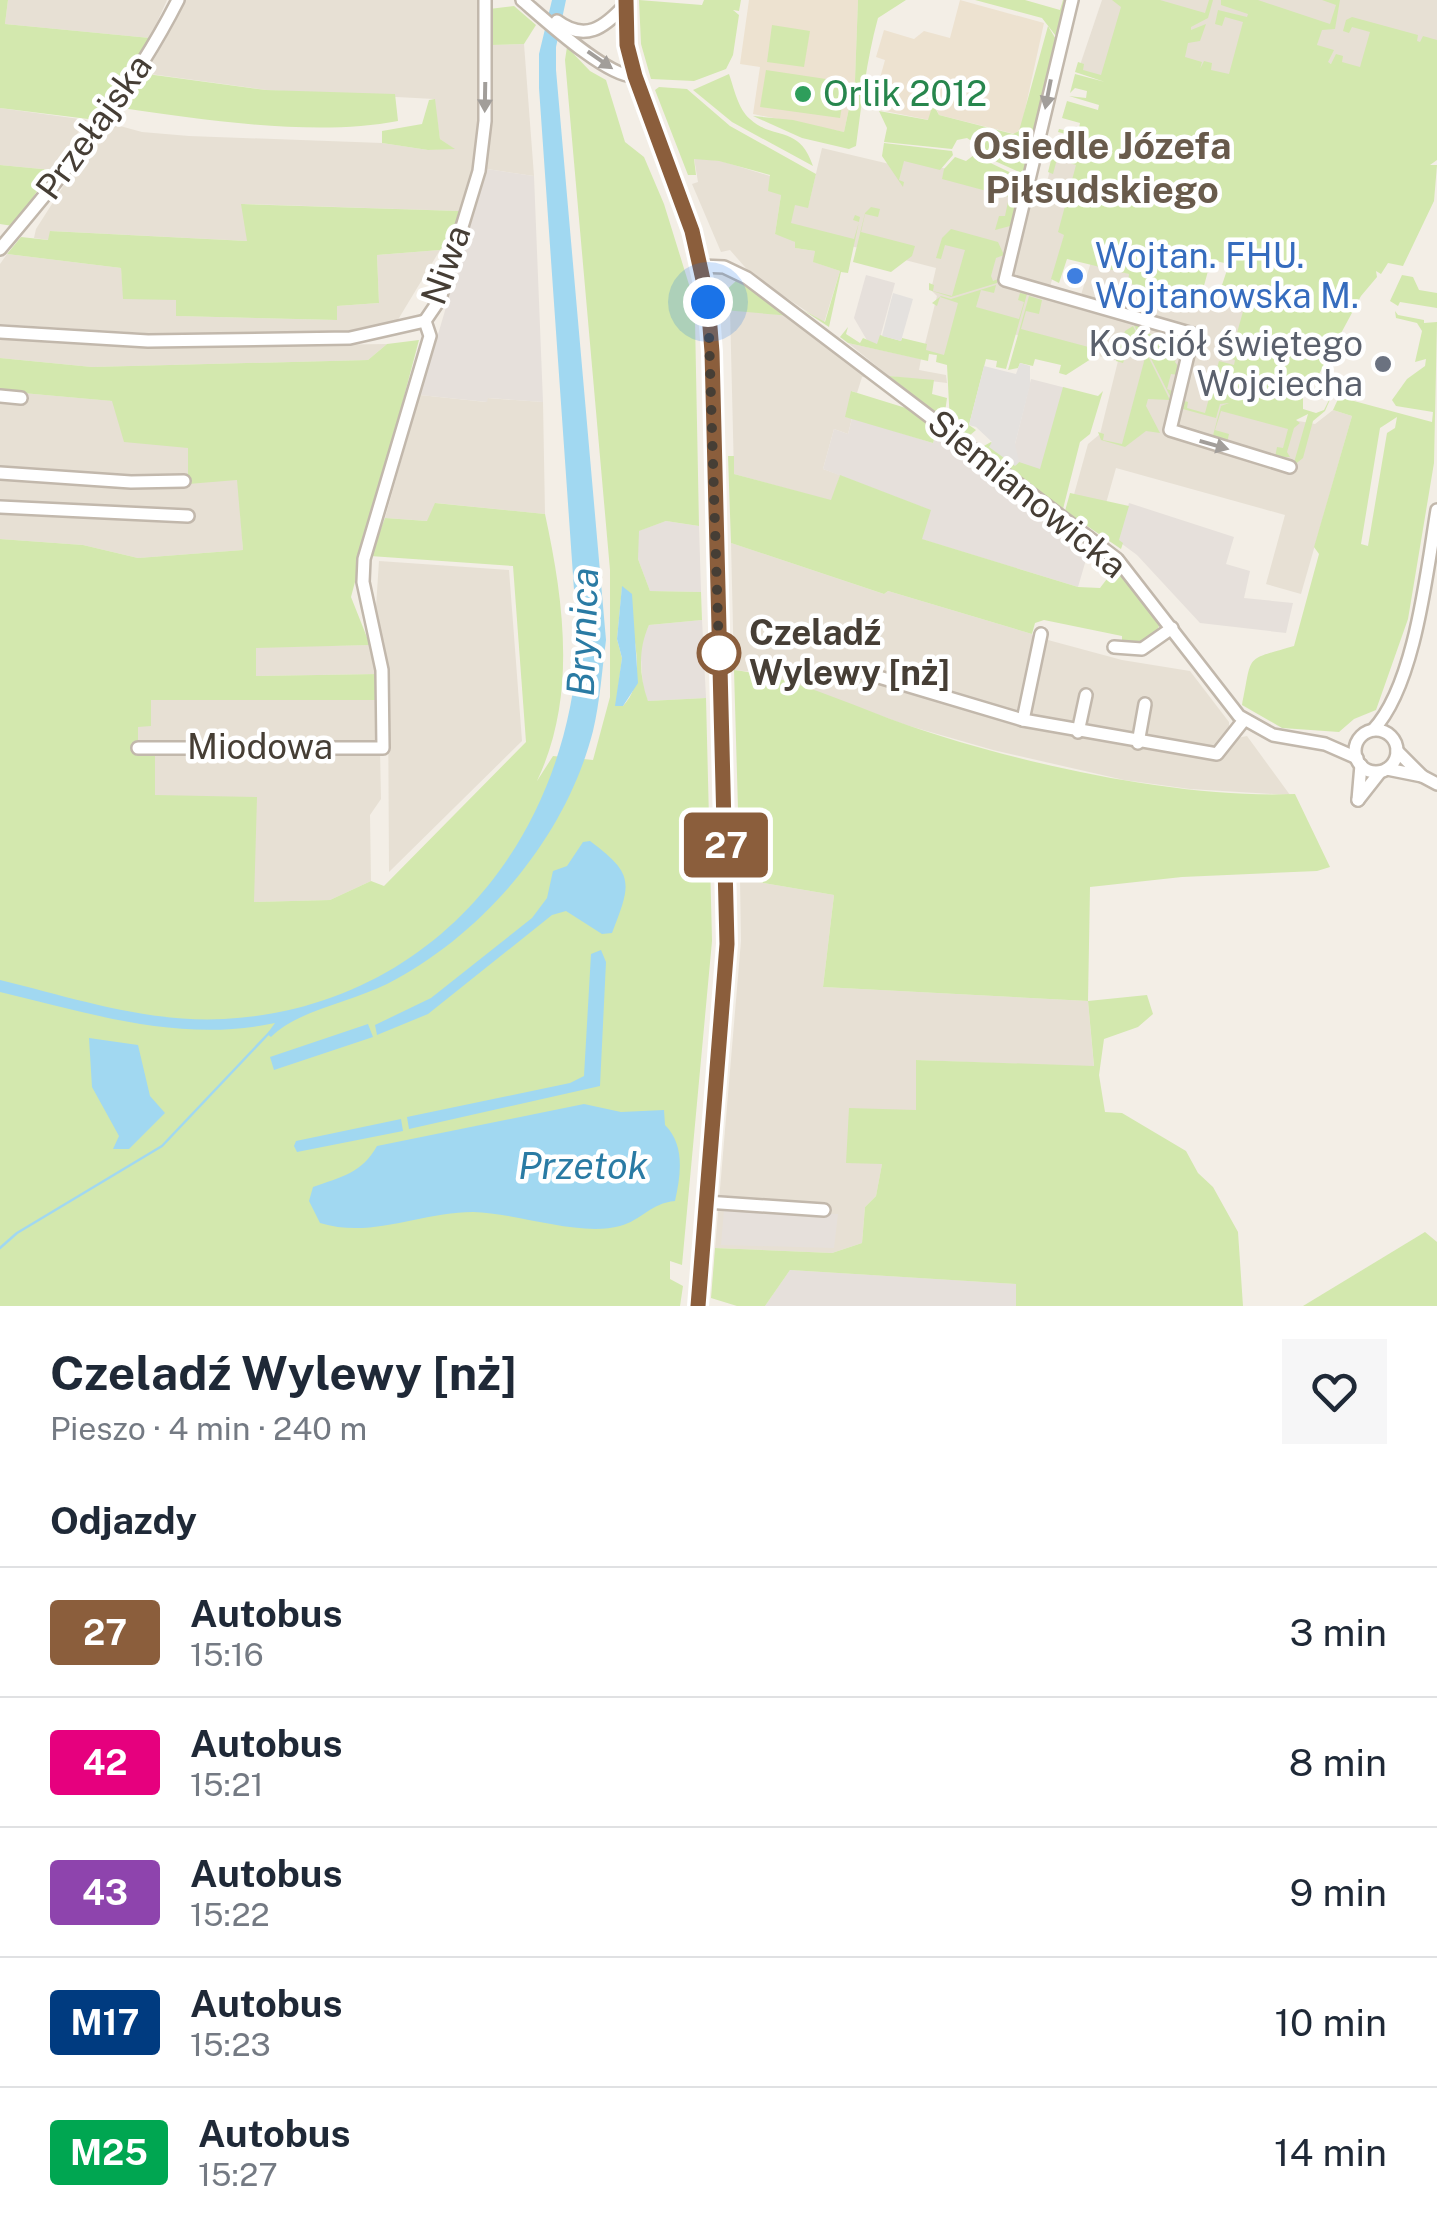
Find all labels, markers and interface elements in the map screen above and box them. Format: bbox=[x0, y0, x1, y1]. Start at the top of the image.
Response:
street label: Przełajska bbox=[27, 46, 160, 207]
one-way arrow bbox=[586, 50, 613, 69]
place label: Orlik 2012 bbox=[823, 73, 987, 114]
one-way arrow bbox=[1040, 79, 1056, 110]
one-way arrow bbox=[477, 82, 493, 114]
marker: Orlik 2012 bbox=[792, 83, 814, 105]
district label: Osiedle Józefa Piłsudskiego bbox=[972, 123, 1232, 212]
street label: Niwa bbox=[412, 220, 479, 310]
place label: Wojtan. FHU. Wojtanowska M. bbox=[1095, 235, 1359, 316]
marker: Wojtan. FHU. Wojtanowska M. bbox=[1064, 265, 1086, 287]
your location bbox=[683, 277, 733, 327]
place label: Kościół świętego Wojciecha bbox=[1088, 323, 1363, 404]
marker: Kościół świętego Wojciecha bbox=[1372, 353, 1394, 375]
street label: Siemianowicka bbox=[920, 401, 1135, 586]
one-way arrow bbox=[1199, 438, 1230, 454]
water label: Brynica bbox=[558, 567, 607, 697]
place label: Czeladź Wylewy [nż] bbox=[749, 612, 950, 693]
marker: Czeladź Wylewy [nż] bbox=[698, 632, 740, 674]
street label: Miodowa bbox=[187, 726, 333, 767]
line badge: 27 bbox=[681, 812, 771, 878]
text: 27 bbox=[704, 825, 748, 866]
water label: Przetok bbox=[518, 1143, 649, 1188]
button: heart bbox=[1282, 1339, 1387, 1444]
text: Czeladź Wylewy [nż] bbox=[50, 1344, 517, 1401]
text: Pieszo · 4 min · 240 m bbox=[50, 1410, 367, 1447]
text: Odjazdy bbox=[50, 1498, 197, 1543]
text: Autobus bbox=[190, 1591, 342, 1636]
text: 3 min bbox=[1289, 1610, 1387, 1655]
text: 27 bbox=[83, 1612, 127, 1653]
text: 15:16 bbox=[190, 1636, 264, 1673]
text: Autobus bbox=[190, 1721, 342, 1766]
text: 8 min bbox=[1289, 1740, 1387, 1785]
text: 42 bbox=[82, 1742, 128, 1783]
text: 15:21 bbox=[190, 1766, 263, 1803]
text: Autobus bbox=[190, 1851, 342, 1896]
text: 9 min bbox=[1290, 1870, 1387, 1915]
text: 43 bbox=[82, 1872, 128, 1913]
text: 15:22 bbox=[190, 1896, 270, 1933]
text: Autobus bbox=[190, 1981, 342, 2026]
text: 10 min bbox=[1275, 2000, 1387, 2045]
text: M17 bbox=[70, 2002, 140, 2043]
text: 15:23 bbox=[190, 2026, 271, 2063]
text: Autobus bbox=[198, 2111, 350, 2156]
text: 14 min bbox=[1274, 2130, 1387, 2175]
text: M25 bbox=[70, 2132, 148, 2173]
text: 15:27 bbox=[198, 2156, 278, 2193]

